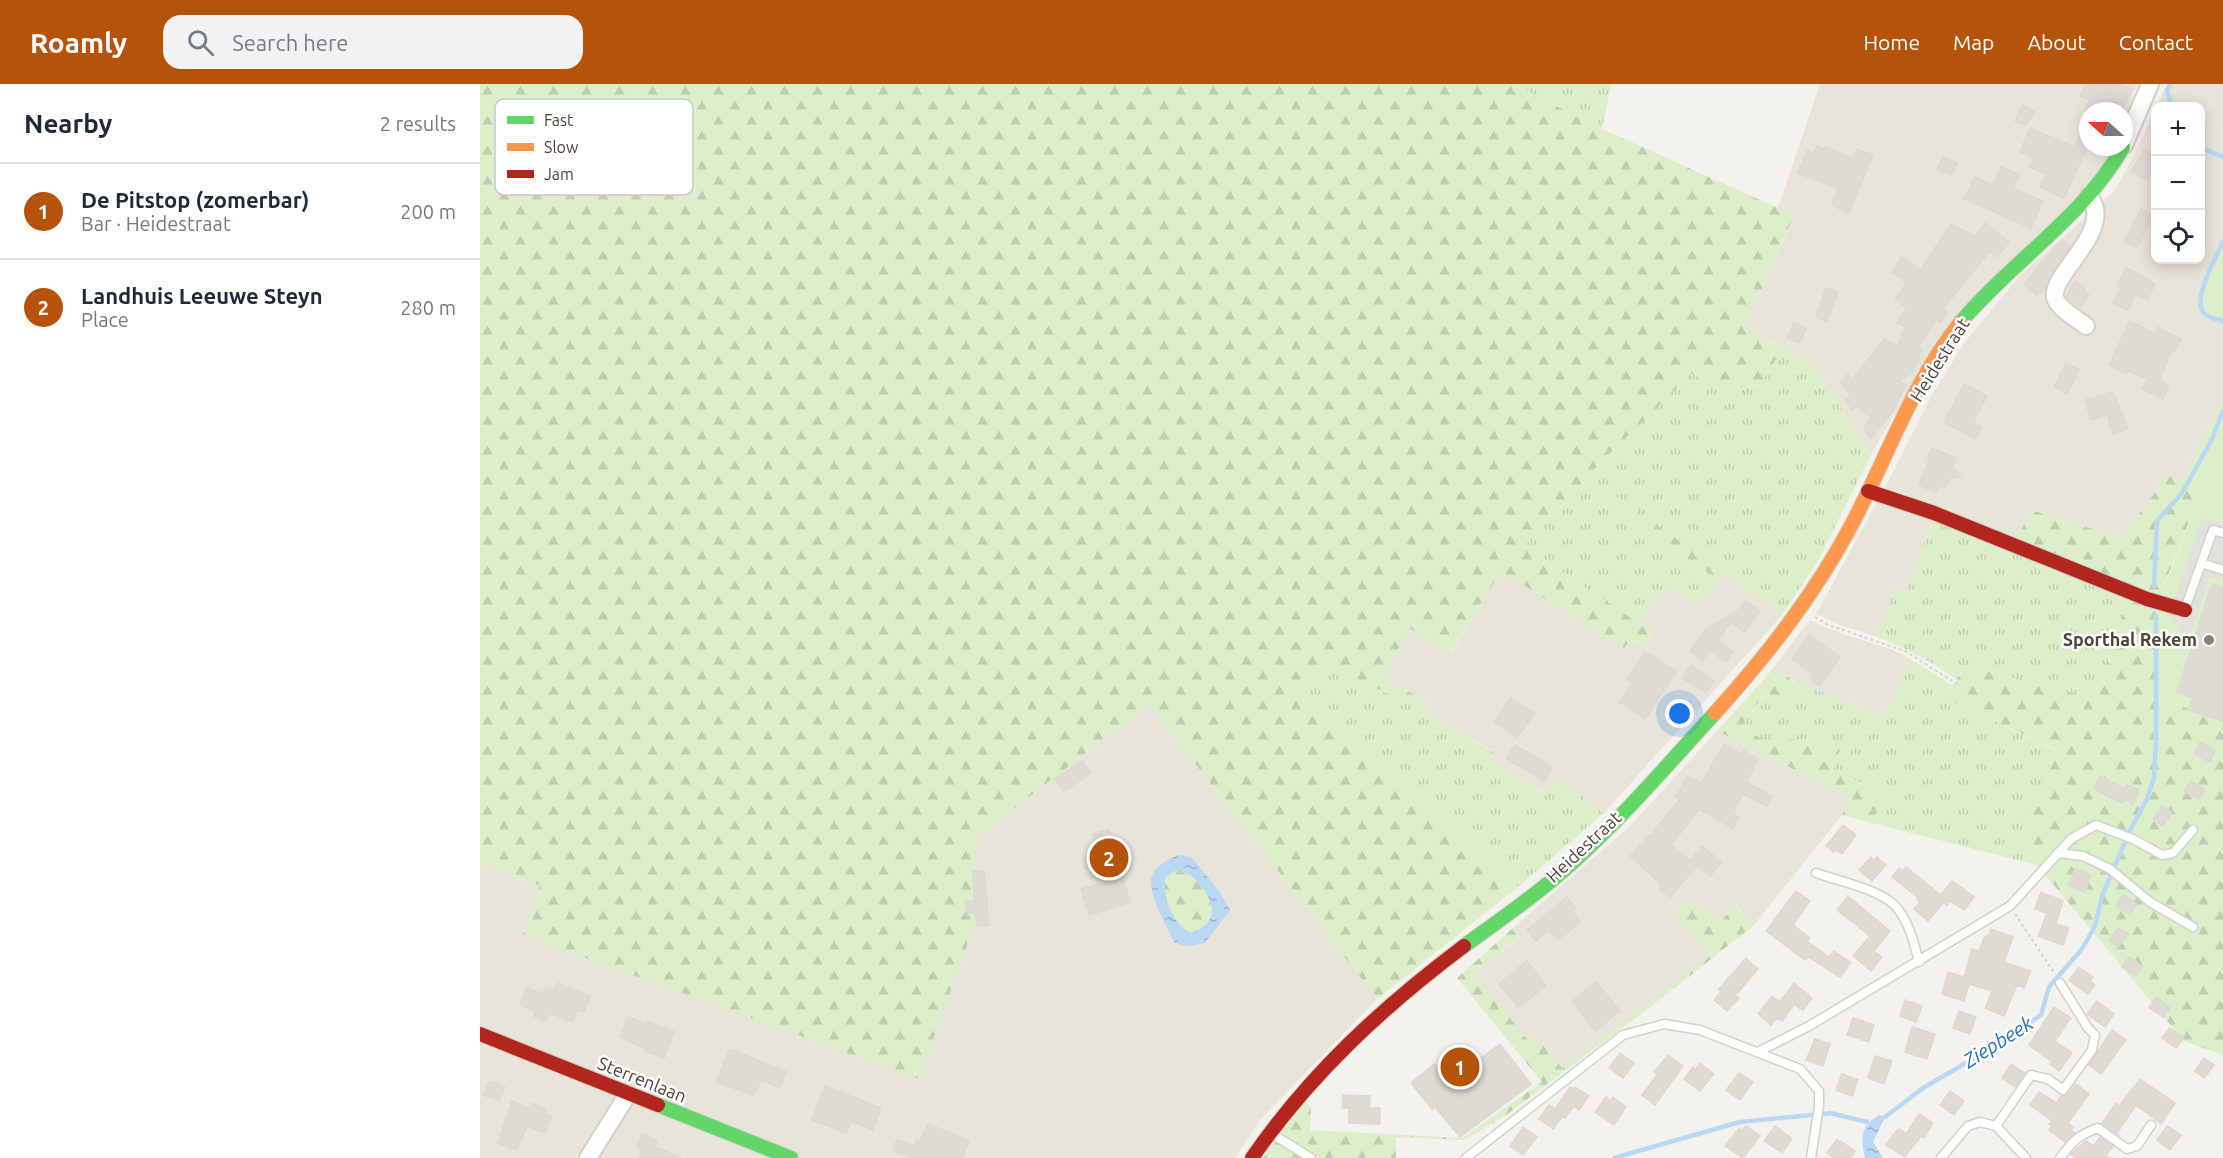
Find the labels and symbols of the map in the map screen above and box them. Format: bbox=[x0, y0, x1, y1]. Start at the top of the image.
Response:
legend bbox=[495, 99, 693, 195]
north arrow bbox=[2079, 102, 2133, 156]
text: Fast bbox=[544, 111, 574, 129]
text: Slow bbox=[544, 138, 579, 156]
text: Jam bbox=[544, 165, 574, 183]
street label: Heidestraat bbox=[1906, 314, 1973, 405]
place label: Sporthal Rekem bbox=[2063, 629, 2197, 649]
marker: Sporthal Rekem bbox=[2202, 633, 2216, 647]
your location bbox=[1665, 699, 1694, 728]
street label: Heidestraat bbox=[1542, 807, 1625, 886]
pin: 2 bbox=[1090, 836, 1128, 880]
water label: Ziepbeek bbox=[1958, 1011, 2038, 1073]
pin: 1 bbox=[1440, 1044, 1480, 1090]
street label: Sterrenlaan bbox=[595, 1052, 690, 1106]

